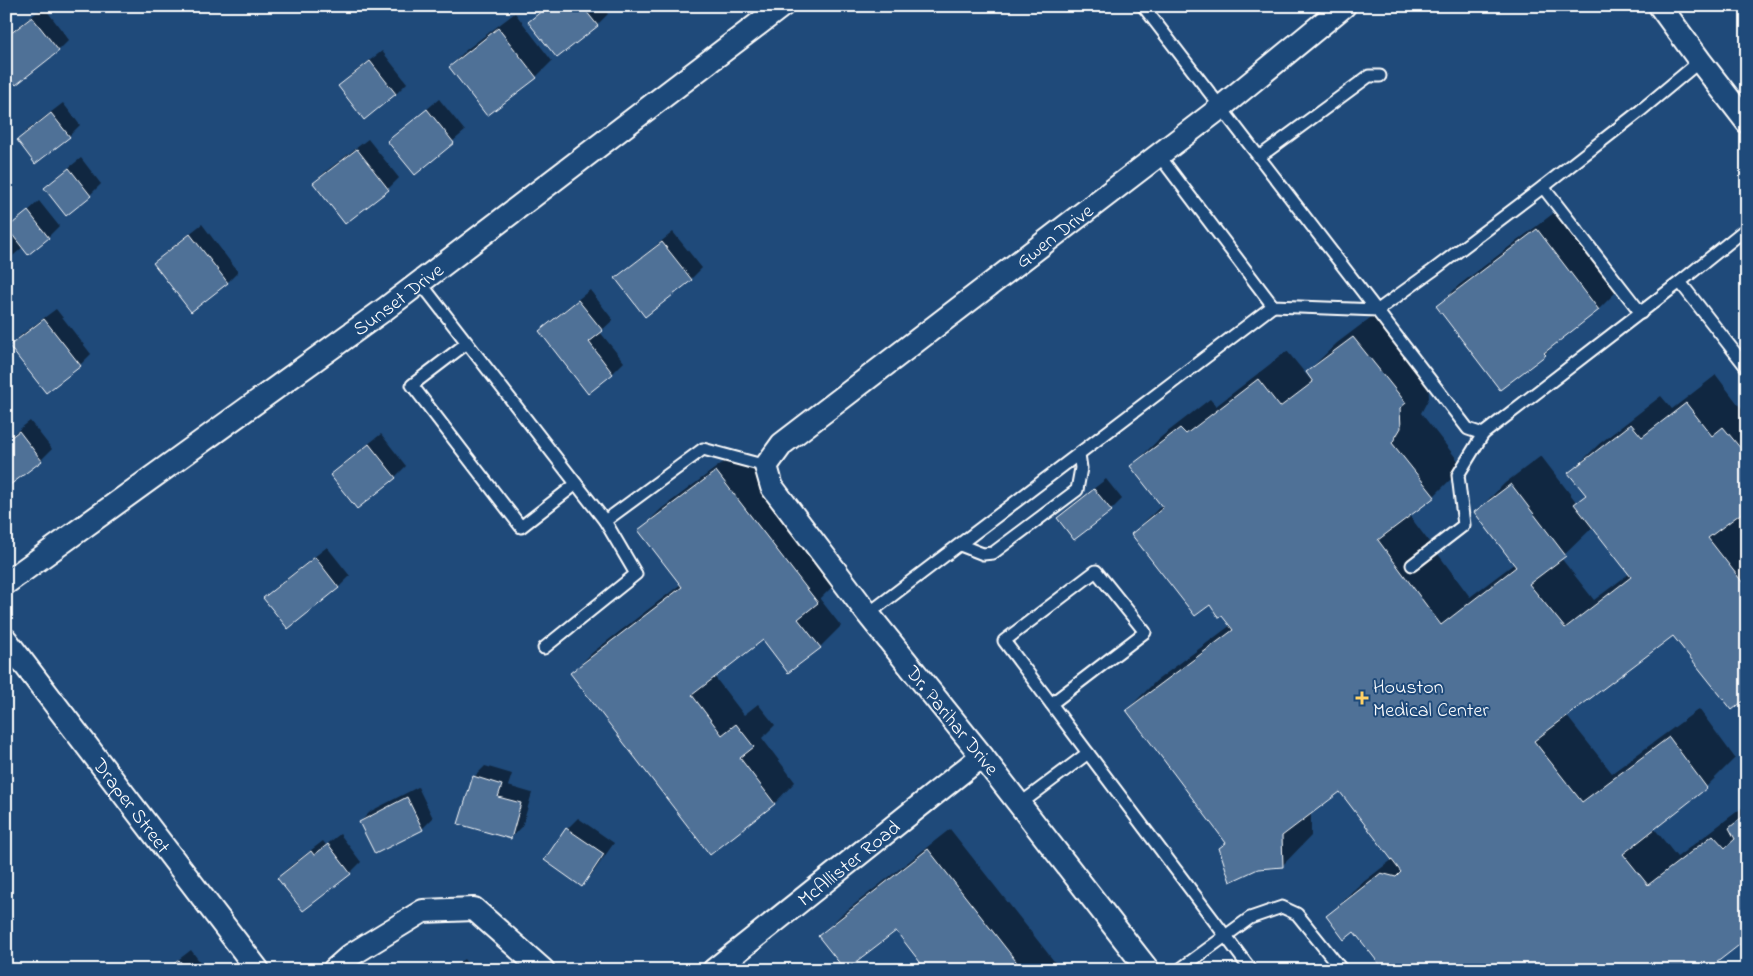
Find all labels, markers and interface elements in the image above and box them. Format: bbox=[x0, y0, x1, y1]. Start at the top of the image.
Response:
street label: Gwen Drive bbox=[1010, 198, 1101, 277]
street label: Sunset Drive bbox=[348, 257, 451, 344]
street label: Dr. Parihar Drive bbox=[897, 660, 1005, 783]
place label: Houston Medical Center bbox=[1373, 674, 1489, 726]
marker: Houston Medical Center bbox=[1355, 691, 1369, 705]
street label: Draper Street bbox=[84, 752, 176, 861]
street label: McAllister Road bbox=[792, 815, 908, 915]

